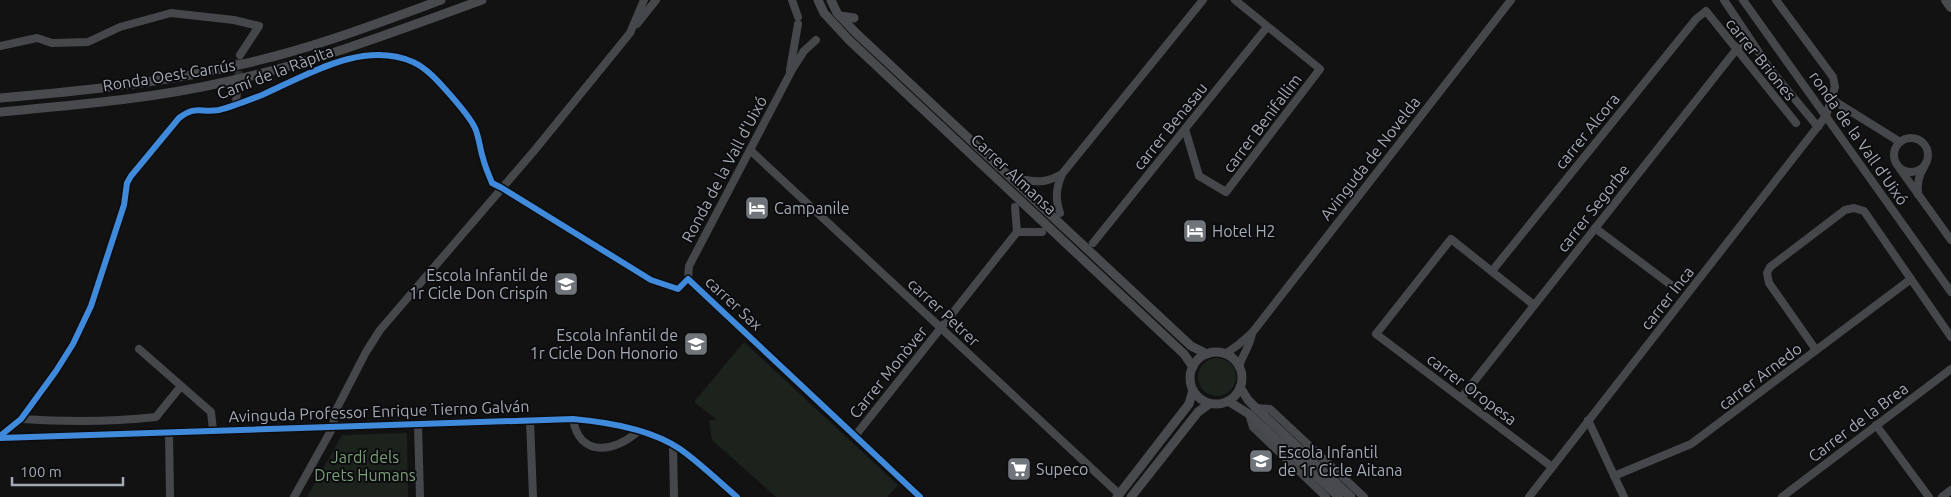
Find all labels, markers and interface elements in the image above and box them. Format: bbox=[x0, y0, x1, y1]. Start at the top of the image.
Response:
street label: carrer Briones bbox=[1722, 14, 1800, 104]
street label: Camí de la Ràpita bbox=[214, 42, 336, 102]
street label: Ronda Oest Carrús bbox=[101, 56, 237, 94]
street label: ronda de la Vall d'Uixó bbox=[1806, 68, 1912, 208]
street label: carrer Benifallim bbox=[1219, 70, 1305, 176]
street label: carrer Benasau bbox=[1129, 79, 1211, 173]
street label: carrer Alcora bbox=[1551, 90, 1623, 172]
street label: Ronda de la Vall d'Uixó bbox=[678, 93, 770, 245]
street label: Avinguda de Novelda bbox=[1316, 93, 1424, 223]
street label: Carrer Almansa bbox=[968, 130, 1060, 218]
street label: carrer Segorbe bbox=[1553, 161, 1633, 255]
hotel icon: Campanile bbox=[744, 195, 770, 221]
place label: Campanile bbox=[774, 199, 850, 217]
hotel icon: Hotel H2 bbox=[1182, 218, 1208, 244]
place label: Hotel H2 bbox=[1212, 222, 1276, 240]
street label: carrer Inca bbox=[1637, 263, 1697, 333]
place label: Escola Infantil de 1r Cicle Don Crispín bbox=[409, 266, 548, 302]
school or university icon: Escola Infantil de 1r Cicle Don Crispín bbox=[553, 271, 579, 297]
street label: carrer Sax bbox=[702, 272, 766, 334]
street label: carrer Petrer bbox=[904, 274, 984, 350]
street label: Carrer Monòver bbox=[845, 322, 931, 422]
place label: Escola Infantil de 1r Cicle Don Honorio bbox=[530, 326, 678, 362]
school or university icon: Escola Infantil de 1r Cicle Don Honorio bbox=[683, 331, 709, 357]
street label: carrer Arnedo bbox=[1715, 339, 1805, 413]
street label: carrer Oropesa bbox=[1424, 349, 1520, 429]
street label: Carrer de la Brea bbox=[1805, 379, 1911, 465]
street label: Avinguda Professor Enrique Tierno Galván bbox=[228, 397, 530, 425]
place label: Escola Infantil de 1r Cicle Aitana bbox=[1278, 443, 1403, 479]
park label: Jardí dels Drets Humans bbox=[314, 448, 416, 484]
school or university icon: Escola Infantil de 1r Cicle Aitana bbox=[1248, 448, 1274, 474]
scale bar bbox=[12, 454, 124, 486]
supermarket icon: Supeco bbox=[1006, 456, 1032, 482]
place label: Supeco bbox=[1036, 460, 1088, 478]
text: 100 m bbox=[20, 463, 62, 480]

